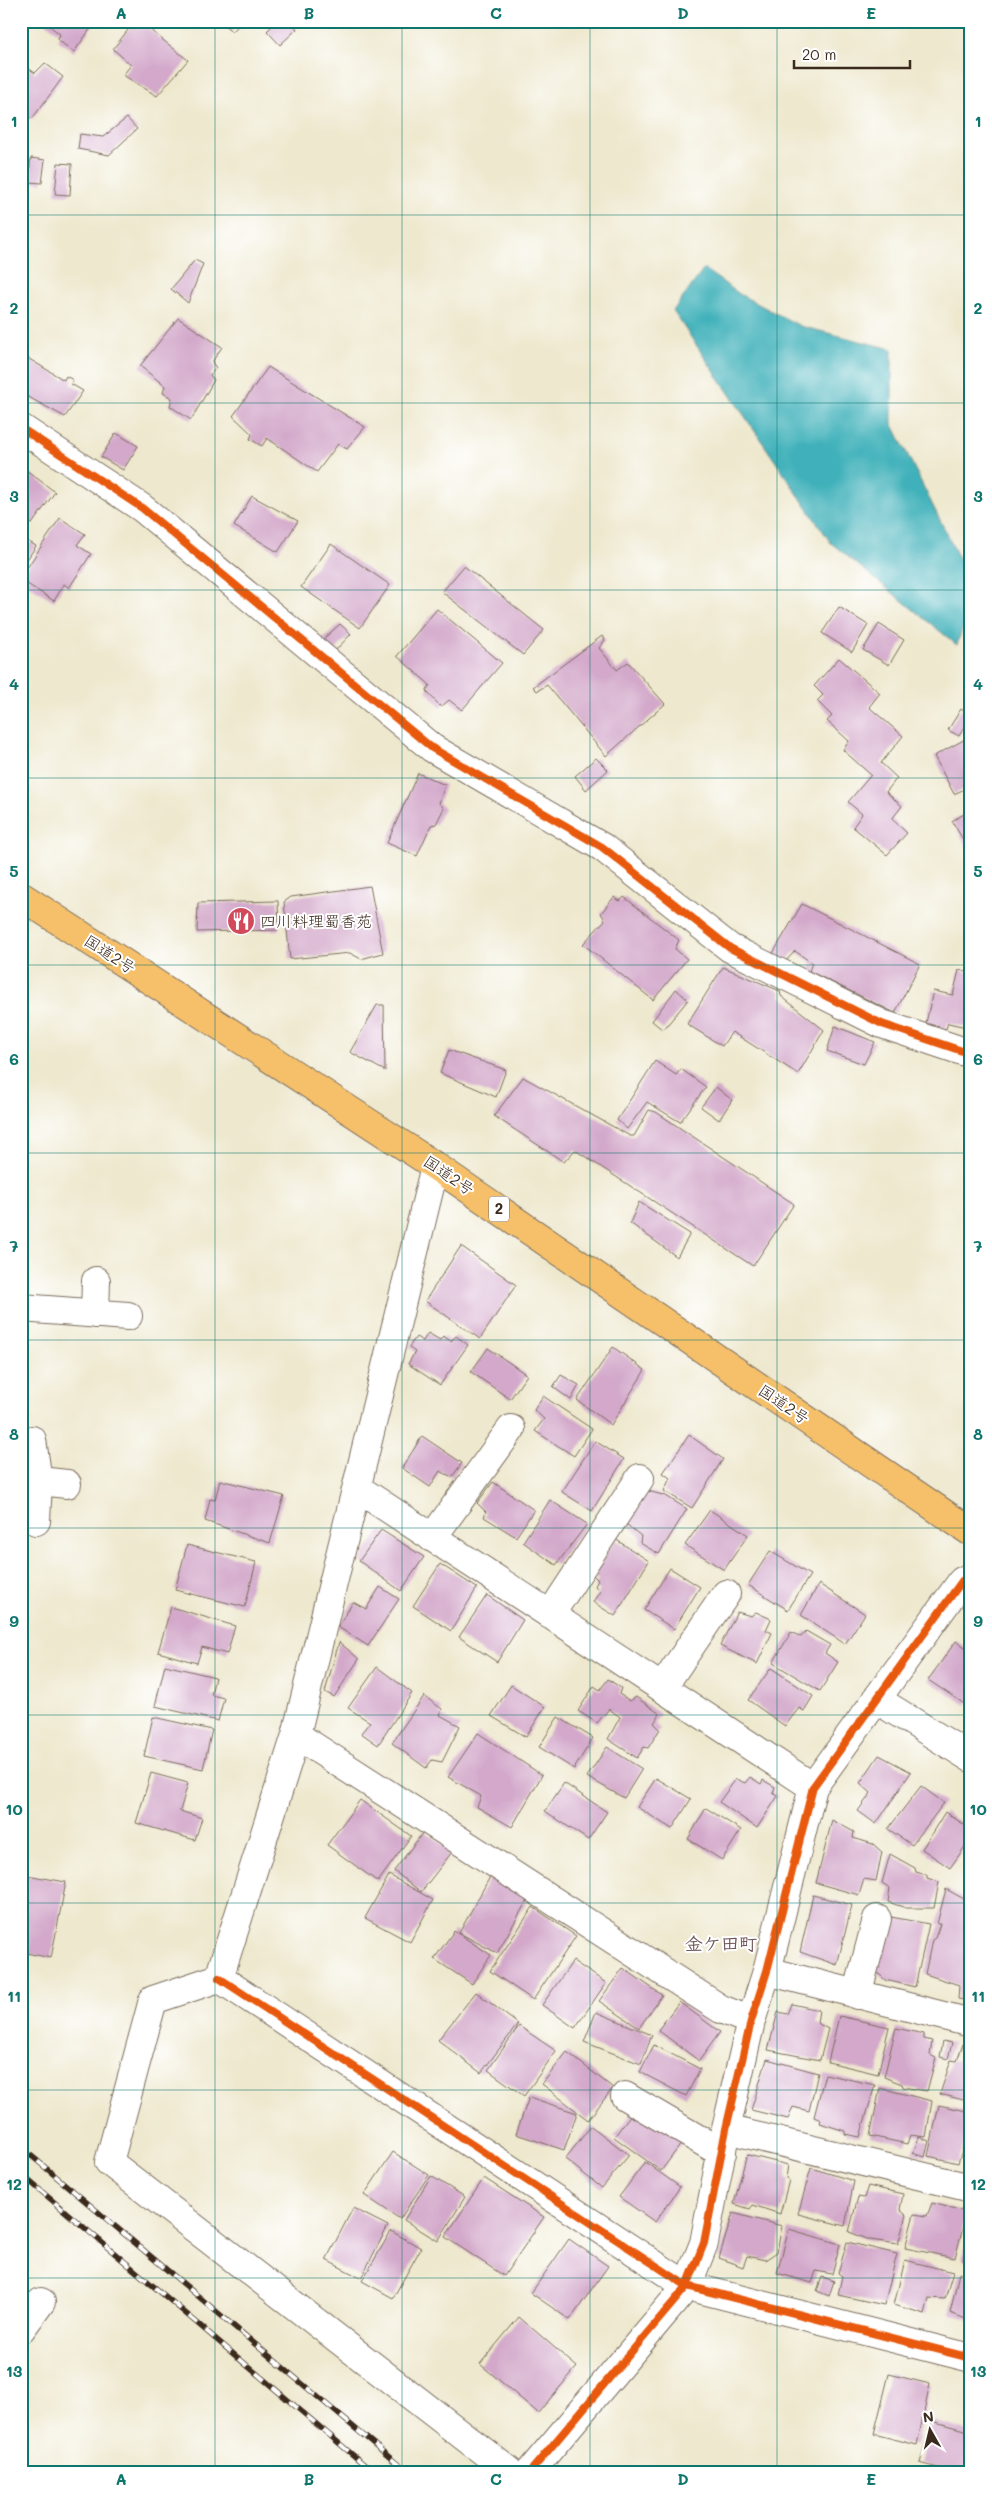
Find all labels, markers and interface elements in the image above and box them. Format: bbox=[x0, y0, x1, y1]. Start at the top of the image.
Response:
text: A bbox=[115, 2, 127, 23]
text: B bbox=[304, 2, 314, 23]
text: C bbox=[490, 2, 502, 23]
text: D bbox=[677, 2, 689, 23]
text: E bbox=[866, 2, 876, 23]
scale bar bbox=[794, 38, 911, 70]
text: 20 m bbox=[802, 44, 836, 64]
text: 1 bbox=[10, 110, 18, 131]
text: 1 bbox=[974, 110, 982, 131]
text: 2 bbox=[10, 297, 19, 318]
text: 2 bbox=[974, 297, 983, 318]
text: 3 bbox=[9, 485, 19, 506]
text: 3 bbox=[973, 485, 983, 506]
text: 4 bbox=[9, 673, 19, 694]
text: 4 bbox=[973, 673, 983, 694]
text: 5 bbox=[9, 860, 19, 881]
text: 5 bbox=[973, 860, 983, 881]
restaurant icon: 四川料理蜀香苑 bbox=[226, 906, 256, 936]
place label: 四川料理蜀香苑 bbox=[260, 910, 372, 931]
street label: 国道2号 bbox=[81, 929, 140, 978]
text: 6 bbox=[9, 1048, 19, 1069]
text: 6 bbox=[973, 1048, 983, 1069]
street label: 国道2号 bbox=[420, 1150, 479, 1199]
road number: 2 bbox=[489, 1196, 509, 1222]
text: 7 bbox=[10, 1235, 19, 1256]
text: 7 bbox=[974, 1235, 983, 1256]
street label: 国道2号 bbox=[755, 1379, 814, 1428]
text: 8 bbox=[9, 1423, 19, 1444]
text: 8 bbox=[973, 1423, 983, 1444]
text: 9 bbox=[9, 1610, 19, 1631]
text: 9 bbox=[973, 1610, 983, 1631]
text: 10 bbox=[5, 1798, 23, 1819]
text: 10 bbox=[969, 1798, 987, 1819]
district label: 金ケ田町 bbox=[685, 1931, 757, 1955]
text: 11 bbox=[7, 1985, 21, 2006]
text: 11 bbox=[971, 1985, 985, 2006]
text: 12 bbox=[6, 2173, 22, 2194]
text: 12 bbox=[970, 2173, 986, 2194]
text: 13 bbox=[6, 2360, 23, 2381]
text: 13 bbox=[970, 2360, 987, 2381]
north arrow bbox=[904, 2406, 954, 2456]
text: N bbox=[922, 2406, 935, 2427]
text: A bbox=[115, 2468, 127, 2489]
text: B bbox=[304, 2468, 314, 2489]
text: C bbox=[490, 2468, 502, 2489]
text: D bbox=[677, 2468, 689, 2489]
text: E bbox=[866, 2468, 876, 2489]

